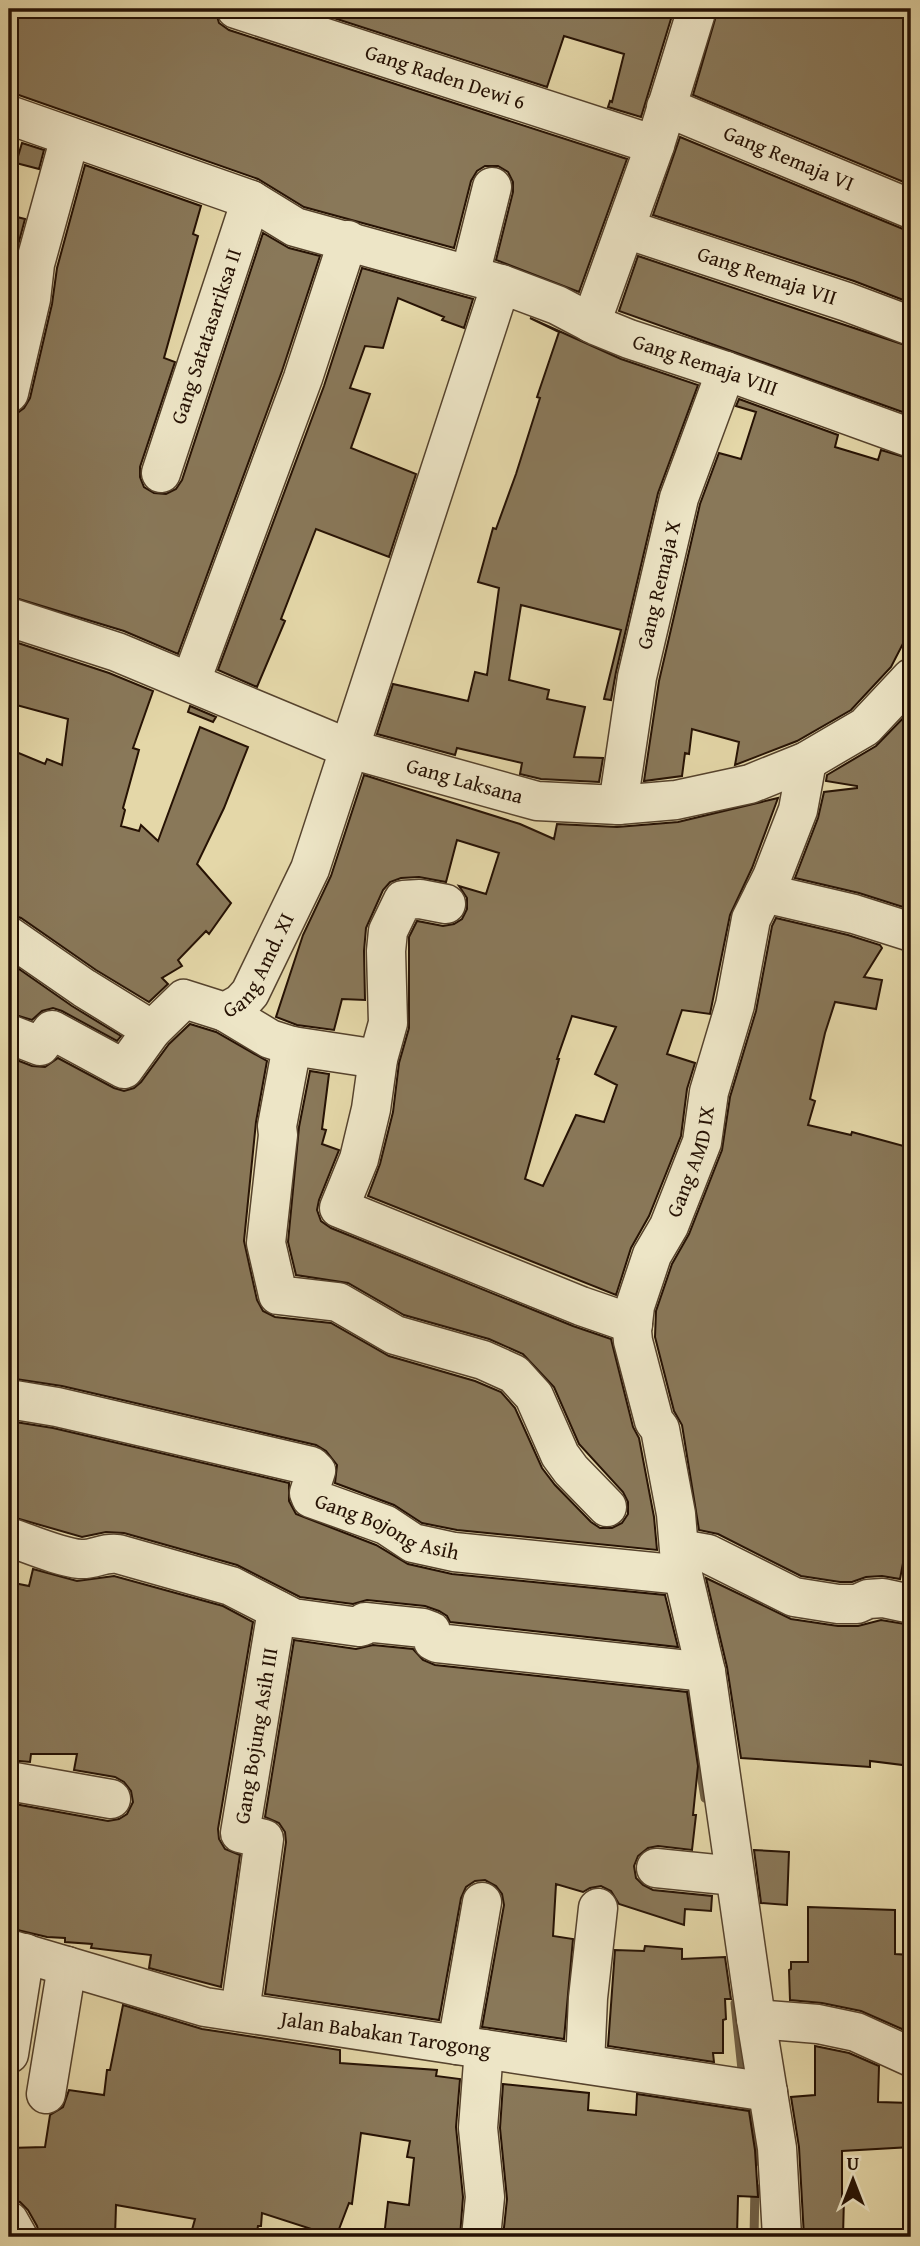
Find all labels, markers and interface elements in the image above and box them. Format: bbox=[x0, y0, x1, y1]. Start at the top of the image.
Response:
street label: Gang Raden Dewi 6 bbox=[361, 36, 530, 117]
street label: Gang Remaja VI bbox=[719, 117, 859, 199]
street label: Gang Remaja VII bbox=[694, 238, 841, 313]
street label: Gang Satatasariksa II bbox=[162, 244, 249, 428]
street label: Gang Remaja VIII bbox=[629, 325, 782, 404]
street label: Gang Remaja X bbox=[628, 517, 688, 652]
street label: Gang Laksana bbox=[403, 749, 527, 811]
street label: Gang Amd. XI bbox=[217, 908, 301, 1025]
street label: Gang AMD IX bbox=[658, 1104, 722, 1222]
street label: Gang Bojong Asih bbox=[311, 1485, 462, 1568]
street label: Gang Bojung Asih III bbox=[226, 1645, 286, 1826]
street label: Jalan Babakan Tarogong bbox=[276, 2002, 493, 2065]
north arrow bbox=[818, 2144, 888, 2214]
text: U bbox=[847, 2149, 860, 2177]

